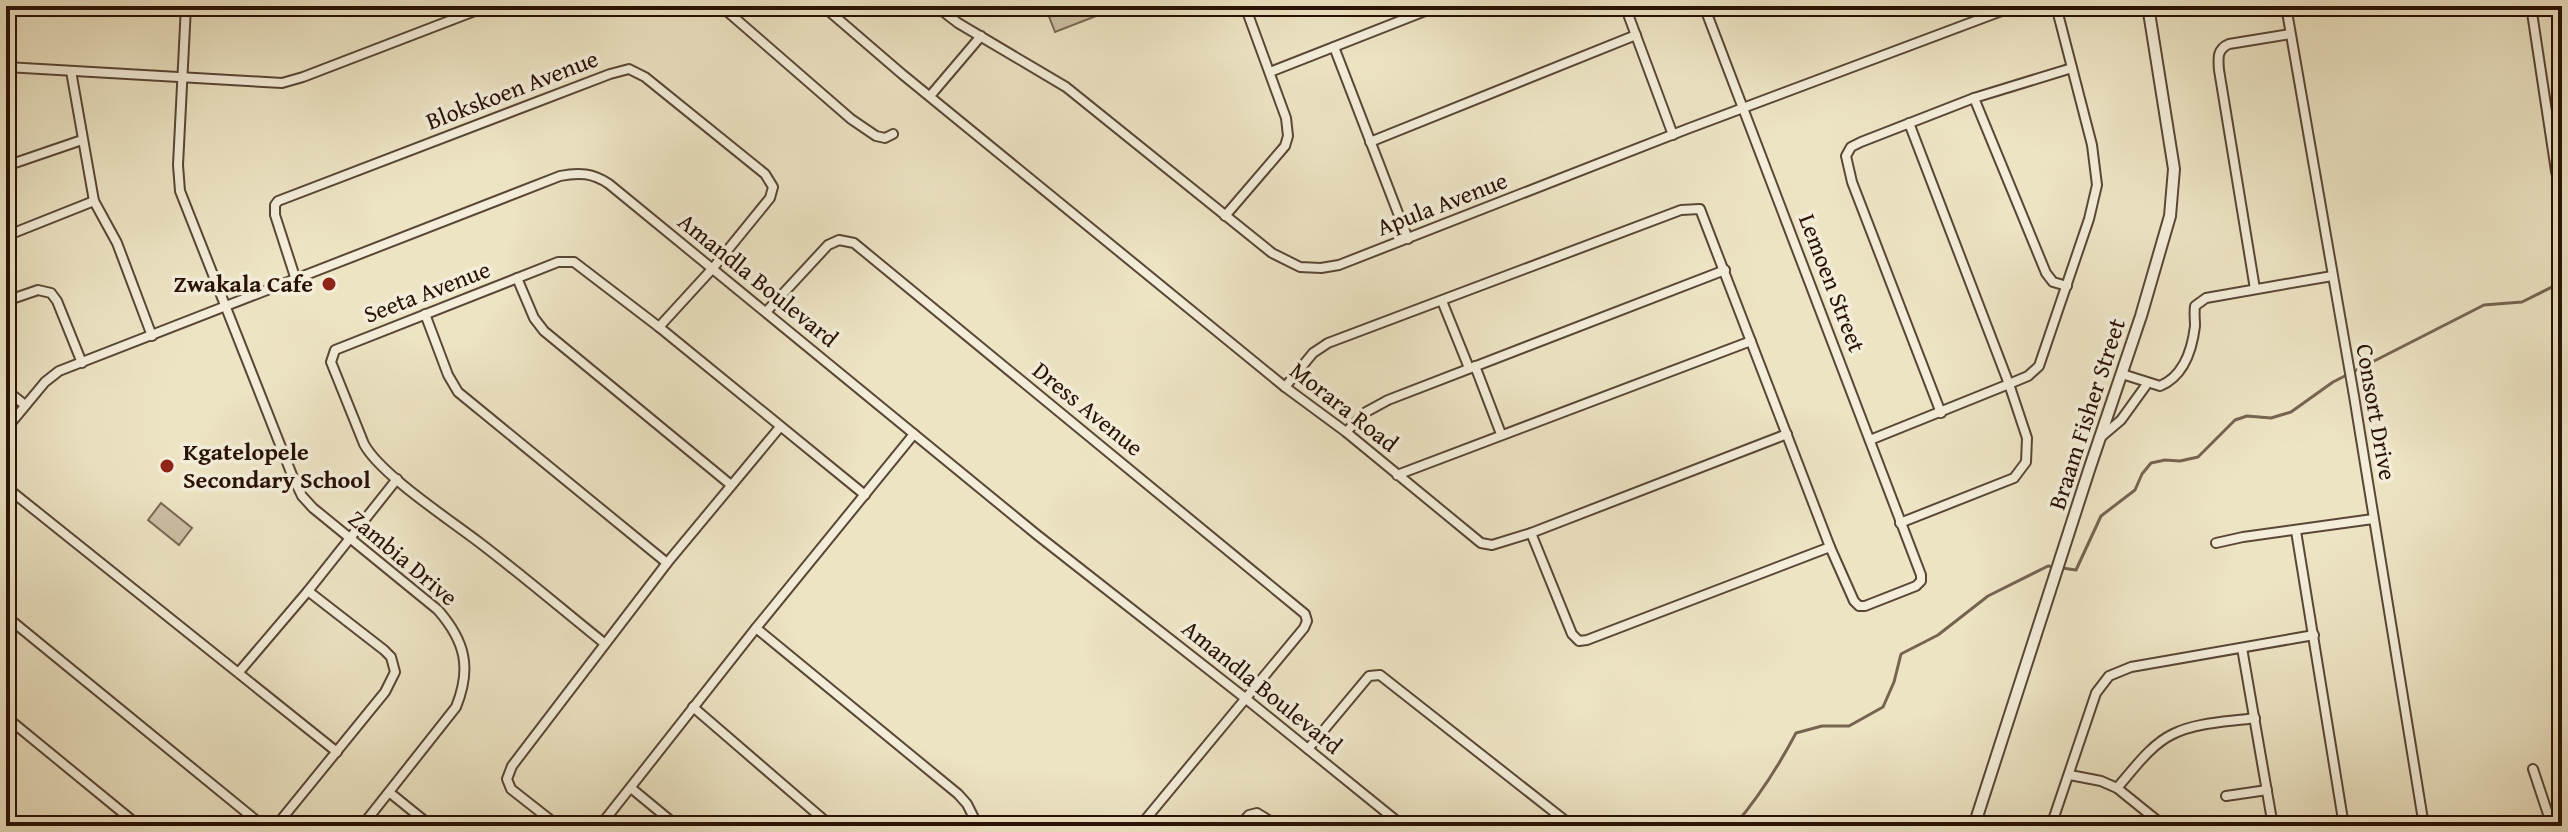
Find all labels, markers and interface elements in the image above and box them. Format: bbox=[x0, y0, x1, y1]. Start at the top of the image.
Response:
street label: Blokskoen Avenue bbox=[421, 41, 603, 138]
street label: Apula Avenue bbox=[1371, 163, 1512, 245]
street label: Amandla Boulevard bbox=[671, 204, 846, 355]
street label: Lemoen Street bbox=[1790, 209, 1875, 358]
street label: Seeta Avenue bbox=[358, 251, 495, 332]
place label: Zwakala Cafe bbox=[173, 266, 313, 301]
marker: Zwakala Cafe bbox=[320, 275, 338, 293]
street label: Braam Fisher Street bbox=[2039, 313, 2134, 514]
street label: Consort Drive bbox=[2347, 341, 2406, 483]
street label: Dress Avenue bbox=[1025, 353, 1151, 464]
street label: Morara Road bbox=[1283, 353, 1406, 460]
place label: Kgatelopele Secondary School bbox=[183, 434, 371, 497]
marker: Kgatelopele Secondary School bbox=[158, 457, 176, 475]
street label: Zambia Drive bbox=[341, 501, 466, 614]
street label: Amandla Boulevard bbox=[1175, 611, 1350, 762]

